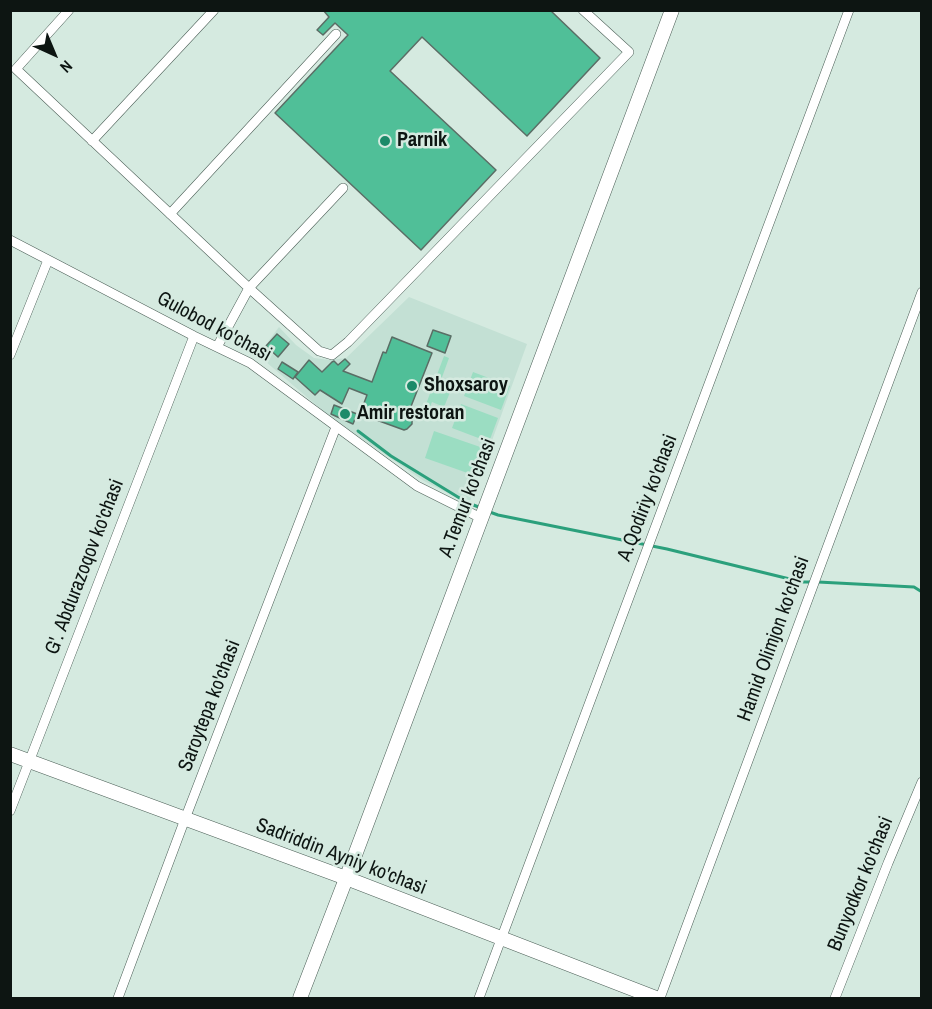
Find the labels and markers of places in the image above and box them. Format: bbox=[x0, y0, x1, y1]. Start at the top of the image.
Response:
place label: Parnik bbox=[397, 129, 447, 153]
marker: Parnik bbox=[378, 134, 392, 148]
place label: Shoxsaroy bbox=[424, 374, 508, 398]
marker: Shoxsaroy bbox=[405, 379, 419, 393]
place label: Amir restoran bbox=[357, 402, 465, 426]
marker: Amir restoran bbox=[338, 407, 352, 421]

